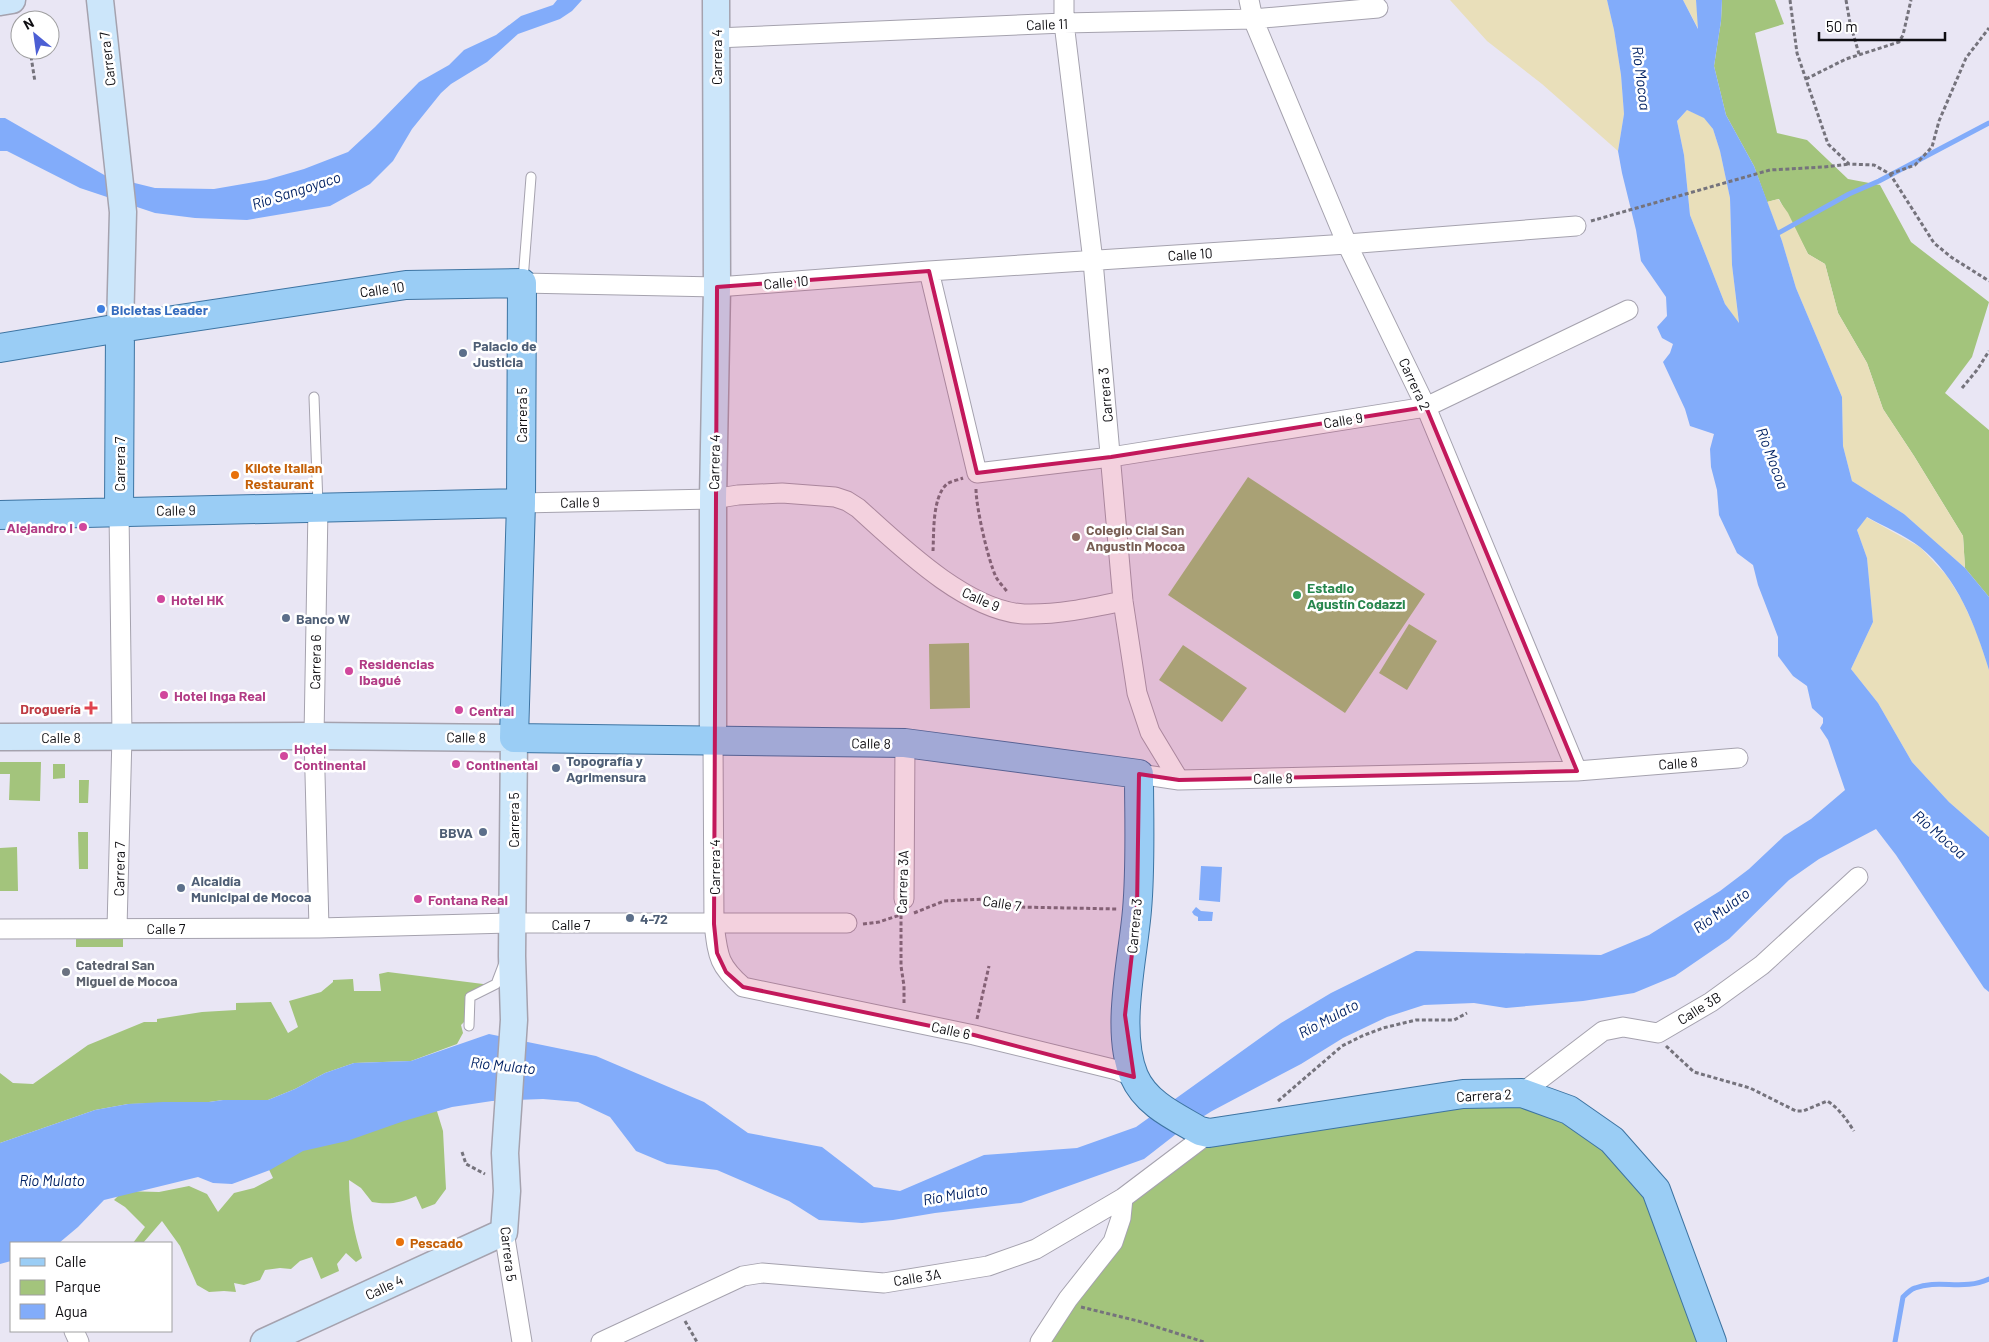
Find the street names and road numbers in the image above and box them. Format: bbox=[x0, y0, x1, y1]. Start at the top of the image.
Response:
street label: Calle 11 bbox=[1026, 15, 1068, 33]
street label: Carrera 4 bbox=[708, 29, 725, 85]
street label: Carrera 7 bbox=[95, 30, 119, 87]
street label: Calle 10 bbox=[1167, 244, 1213, 264]
street label: Calle 10 bbox=[763, 272, 809, 292]
street label: Calle 10 bbox=[358, 277, 406, 301]
street label: Carrera 2 bbox=[1396, 355, 1434, 413]
street label: Carrera 3 bbox=[1094, 367, 1116, 423]
street label: Carrera 5 bbox=[513, 387, 530, 443]
street label: Calle 9 bbox=[1322, 409, 1364, 431]
street label: Carrera 4 bbox=[705, 434, 723, 490]
street label: Carrera 7 bbox=[111, 436, 128, 491]
street label: Calle 9 bbox=[560, 493, 600, 511]
street label: Calle 9 bbox=[156, 501, 196, 519]
street label: Calle 9 bbox=[959, 583, 1003, 615]
street label: Carrera 6 bbox=[306, 634, 324, 690]
street label: Calle 8 bbox=[446, 728, 486, 746]
street label: Calle 8 bbox=[41, 729, 81, 746]
street label: Calle 8 bbox=[851, 734, 891, 752]
street label: Calle 8 bbox=[1658, 753, 1698, 773]
street label: Calle 8 bbox=[1253, 769, 1293, 787]
street label: Carrera 5 bbox=[505, 792, 522, 848]
street label: Carrera 4 bbox=[706, 839, 723, 895]
street label: Carrera 7 bbox=[110, 841, 128, 897]
street label: Carrera 3A bbox=[892, 849, 912, 914]
street label: Calle 7 bbox=[981, 892, 1023, 914]
street label: Carrera 3 bbox=[1123, 898, 1145, 954]
street label: Calle 7 bbox=[552, 916, 591, 933]
street label: Calle 7 bbox=[147, 920, 186, 937]
street label: Calle 3B bbox=[1674, 988, 1724, 1028]
street label: Calle 6 bbox=[930, 1018, 972, 1042]
street label: Carrera 2 bbox=[1456, 1085, 1512, 1105]
street label: Carrera 5 bbox=[497, 1225, 521, 1283]
street label: Calle 3A bbox=[892, 1265, 943, 1289]
street label: Calle 4 bbox=[362, 1271, 406, 1303]

